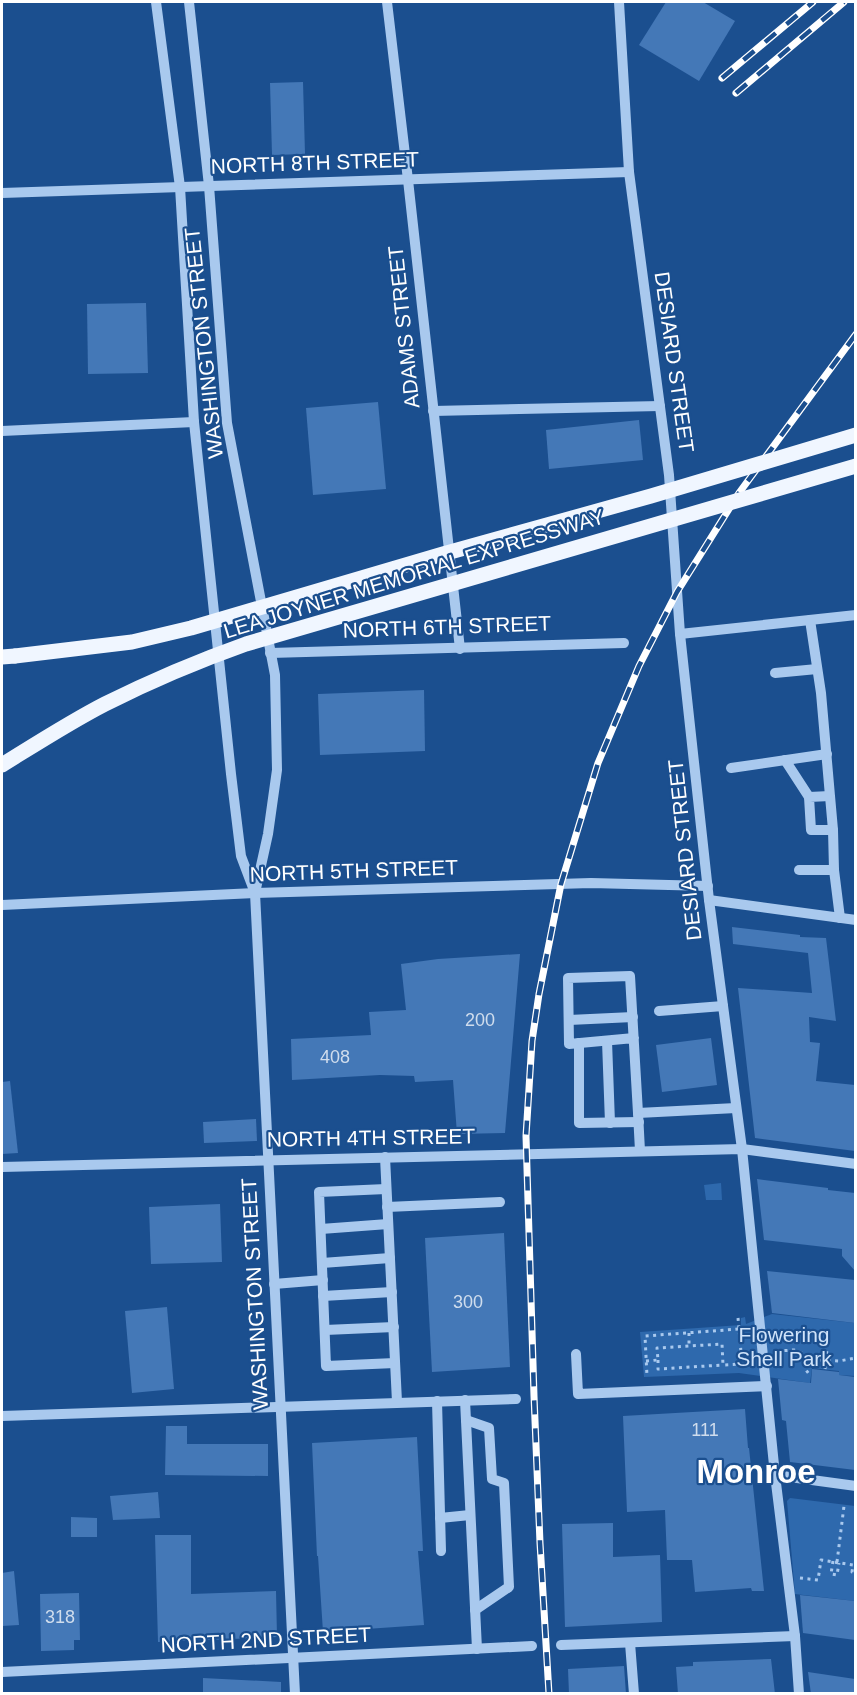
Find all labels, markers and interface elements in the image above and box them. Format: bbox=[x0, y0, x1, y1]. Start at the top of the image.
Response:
street label: NORTH 8TH STREET bbox=[210, 147, 420, 178]
street label: WASHINGTON STREET bbox=[180, 226, 227, 460]
street label: ADAMS STREET bbox=[384, 244, 423, 409]
street label: DESIARD STREET bbox=[650, 270, 699, 454]
street label: LEA JOYNER MEMORIAL EXPRESSWAY bbox=[221, 504, 607, 643]
street label: NORTH 6TH STREET bbox=[342, 611, 552, 642]
street label: DESIARD STREET bbox=[664, 758, 705, 942]
street label: NORTH 5TH STREET bbox=[249, 855, 459, 886]
house number: 200 bbox=[465, 1010, 495, 1030]
house number: 408 bbox=[320, 1047, 350, 1067]
street label: NORTH 4TH STREET bbox=[267, 1124, 476, 1151]
street label: WASHINGTON STREET bbox=[237, 1177, 272, 1411]
house number: 300 bbox=[453, 1292, 483, 1312]
park label: Flowering Shell Park bbox=[736, 1323, 832, 1370]
house number: 111 bbox=[691, 1420, 719, 1440]
district label: Monroe bbox=[696, 1453, 816, 1490]
house number: 318 bbox=[45, 1607, 75, 1627]
street label: NORTH 2ND STREET bbox=[160, 1622, 372, 1657]

